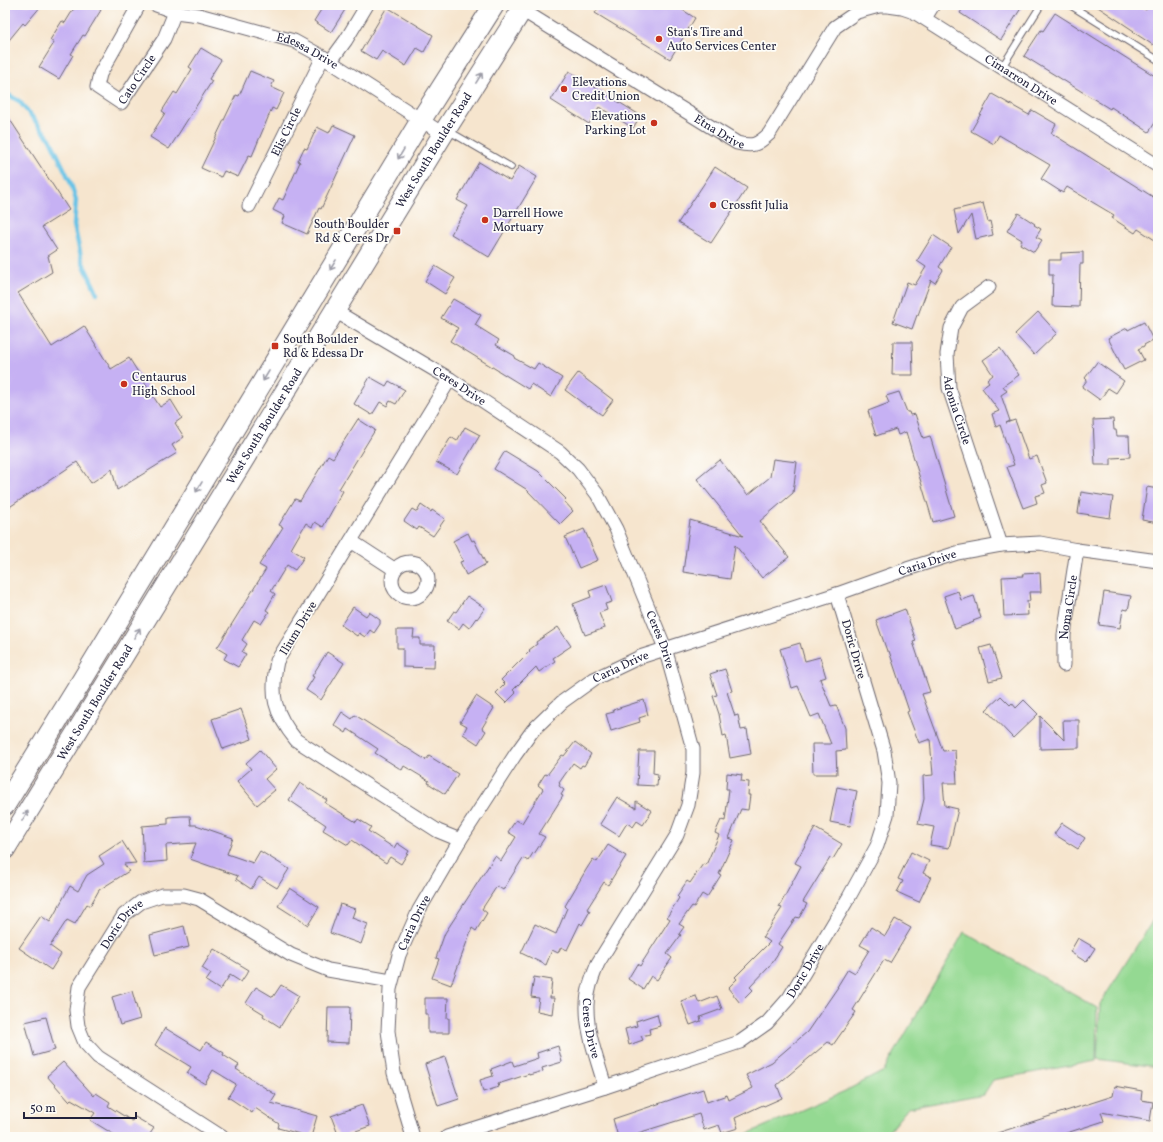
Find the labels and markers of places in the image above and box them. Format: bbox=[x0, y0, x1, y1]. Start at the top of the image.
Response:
place label: Stan's Tire and Auto Services Center bbox=[667, 25, 776, 55]
marker: Stan's Tire and Auto Services Center bbox=[654, 34, 664, 44]
place label: Elevations Credit Union bbox=[572, 75, 640, 105]
marker: Elevations Credit Union bbox=[559, 84, 569, 94]
place label: Elevations Parking Lot bbox=[585, 109, 646, 139]
marker: Elevations Parking Lot bbox=[649, 118, 659, 128]
place label: Crossfit Julia bbox=[721, 198, 789, 214]
marker: Crossfit Julia bbox=[708, 200, 718, 210]
place label: Darrell Howe Mortuary bbox=[493, 206, 564, 236]
marker: Darrell Howe Mortuary bbox=[480, 215, 490, 225]
place label: South Boulder Rd & Ceres Dr bbox=[314, 217, 389, 247]
marker: South Boulder Rd & Ceres Dr bbox=[392, 226, 402, 236]
place label: South Boulder Rd & Edessa Dr bbox=[283, 332, 364, 362]
marker: South Boulder Rd & Edessa Dr bbox=[270, 341, 280, 351]
place label: Centaurus High School bbox=[132, 370, 196, 400]
marker: Centaurus High School bbox=[119, 379, 129, 389]

